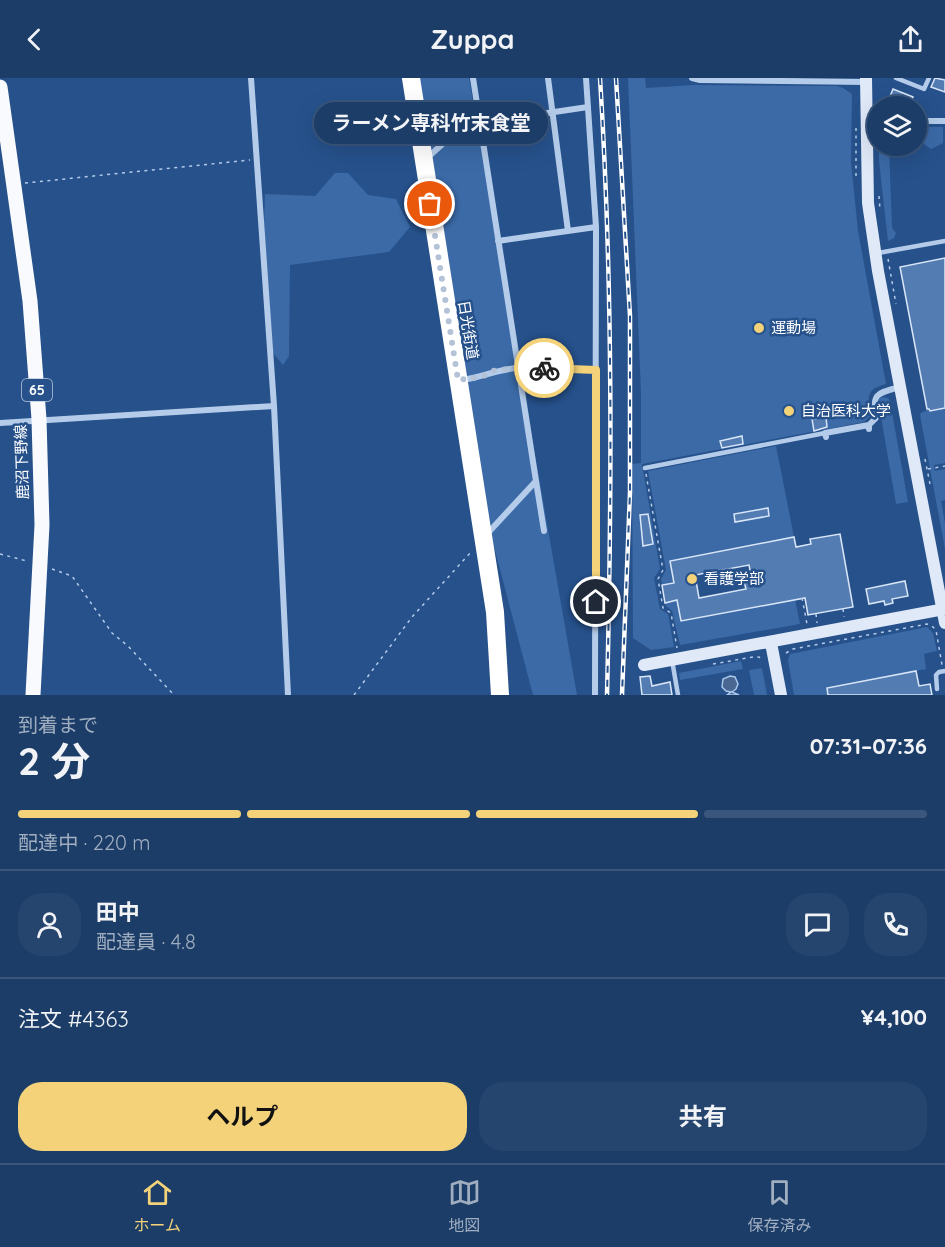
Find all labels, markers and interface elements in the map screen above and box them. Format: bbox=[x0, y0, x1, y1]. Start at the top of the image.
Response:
text: Zuppa bbox=[430, 22, 515, 56]
icon: back bbox=[18, 23, 51, 56]
icon: share bbox=[894, 23, 927, 56]
map controls bbox=[867, 96, 927, 156]
button: layers bbox=[867, 96, 927, 156]
callout: ラーメン専科竹末食堂 bbox=[313, 102, 547, 144]
text: ラーメン専科竹末食堂 bbox=[331, 110, 531, 135]
pin bbox=[404, 178, 455, 229]
icon: bag bbox=[413, 187, 446, 220]
street label: 日光街道 bbox=[454, 299, 483, 361]
place label: 運動場 bbox=[771, 318, 816, 337]
marker: 運動場 bbox=[752, 321, 766, 335]
courier bbox=[514, 338, 574, 398]
icon: bike bbox=[528, 352, 561, 385]
road number: 65 bbox=[22, 379, 52, 401]
place label: 自治医科大学 bbox=[801, 401, 891, 420]
marker: 自治医科大学 bbox=[782, 404, 796, 418]
street label: 鹿沼下野線 bbox=[11, 424, 32, 500]
place label: 看護学部 bbox=[704, 569, 764, 588]
marker: 看護学部 bbox=[685, 572, 699, 586]
pin bbox=[570, 576, 621, 627]
icon: home bbox=[579, 585, 612, 618]
text: 到着まで bbox=[18, 712, 98, 737]
text: 07:31–07:36 bbox=[810, 732, 927, 760]
text: 2 分 bbox=[18, 736, 90, 785]
text: 配達中 · 220 m bbox=[18, 830, 151, 855]
button: person bbox=[18, 893, 81, 956]
button: chat bbox=[786, 893, 849, 956]
button: phone bbox=[864, 893, 927, 956]
text: 田中 bbox=[96, 898, 140, 926]
text: 配達員 · 4.8 bbox=[96, 929, 196, 954]
text: ¥4,100 bbox=[861, 1003, 927, 1031]
text: 注文 #4363 bbox=[18, 1005, 129, 1033]
button: ヘルプ bbox=[18, 1082, 467, 1151]
button: 共有 bbox=[479, 1082, 927, 1151]
tab: ホーム bbox=[133, 1176, 181, 1236]
tab: 地図 bbox=[448, 1176, 481, 1236]
tab: 保存済み bbox=[748, 1176, 812, 1236]

